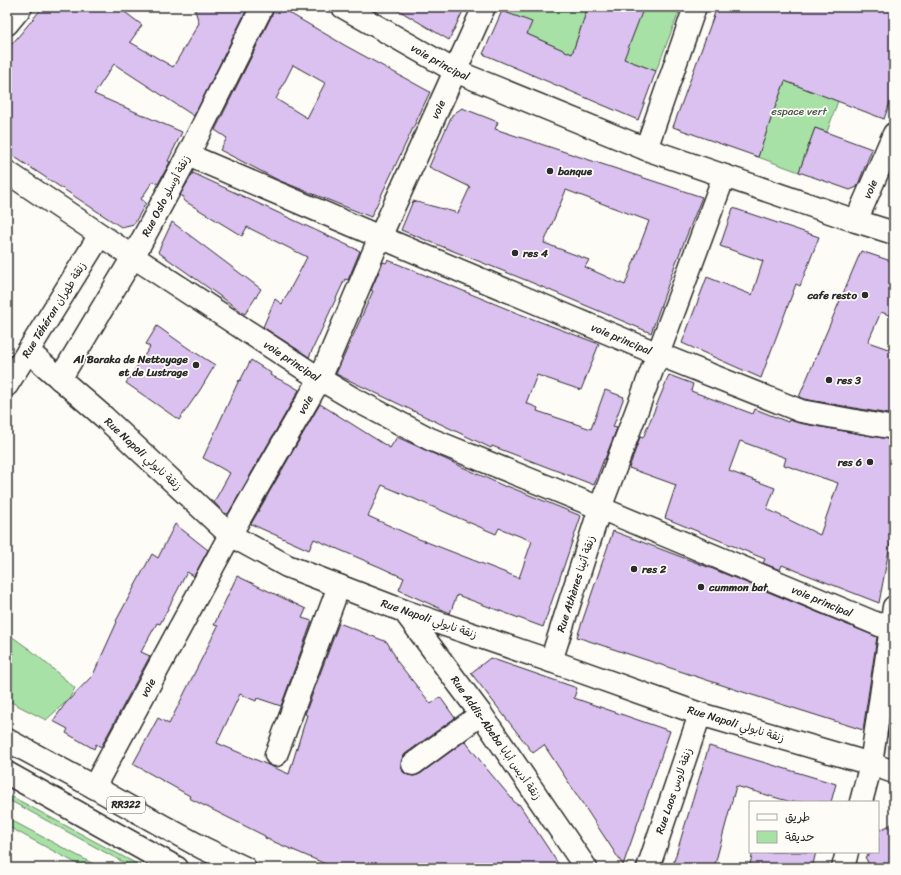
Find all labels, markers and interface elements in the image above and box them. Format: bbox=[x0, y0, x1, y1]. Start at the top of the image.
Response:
street label: voie principal bbox=[408, 38, 473, 86]
street label: voie bbox=[425, 96, 451, 122]
park label: espace vert bbox=[771, 102, 827, 121]
street label: Rue Oslo زنقة أوسلو bbox=[136, 152, 196, 240]
place label: banque bbox=[557, 162, 593, 181]
marker: banque bbox=[545, 166, 555, 176]
street label: voie bbox=[857, 176, 883, 201]
place label: res 4 bbox=[522, 244, 548, 263]
marker: res 4 bbox=[510, 248, 520, 258]
street label: Rue Téhéran زنقة طهران bbox=[17, 258, 91, 362]
place label: cafe resto bbox=[806, 286, 857, 305]
marker: cafe resto bbox=[860, 290, 870, 300]
street label: voie principal bbox=[588, 317, 656, 360]
street label: voie principal bbox=[260, 335, 325, 387]
place label: Al Baraka de Nettoyage et de Lustrage bbox=[73, 350, 188, 382]
marker: Al Baraka de Nettoyage et de Lustrage bbox=[191, 360, 201, 370]
place label: res 3 bbox=[836, 371, 862, 390]
marker: res 3 bbox=[824, 375, 834, 385]
street label: voie bbox=[292, 391, 319, 418]
street label: Rue Napoli زنقة نابولي bbox=[99, 413, 186, 496]
place label: res 6 bbox=[837, 453, 862, 472]
marker: res 6 bbox=[865, 457, 875, 467]
street label: Rue Athènes زنقة أثينا bbox=[551, 533, 601, 635]
place label: res 2 bbox=[641, 560, 667, 579]
marker: res 2 bbox=[629, 564, 639, 574]
place label: cummon bat bbox=[708, 578, 769, 597]
street label: voie principal bbox=[789, 580, 856, 622]
marker: cummon bat bbox=[696, 582, 706, 592]
street label: Rue Napoli زنقة نابولي bbox=[378, 594, 480, 645]
street label: Rue Addis-Abeba زنقة أديس أبابا bbox=[446, 672, 546, 804]
street label: voie bbox=[135, 674, 161, 700]
street label: Rue Napoli زنقة نابولي bbox=[685, 700, 787, 749]
street label: Rue Laos زنقة لاوس bbox=[650, 745, 698, 837]
road number: RR322 bbox=[107, 797, 145, 813]
legend bbox=[749, 801, 879, 853]
text: طريق bbox=[785, 806, 810, 828]
text: حديقة bbox=[785, 826, 814, 848]

